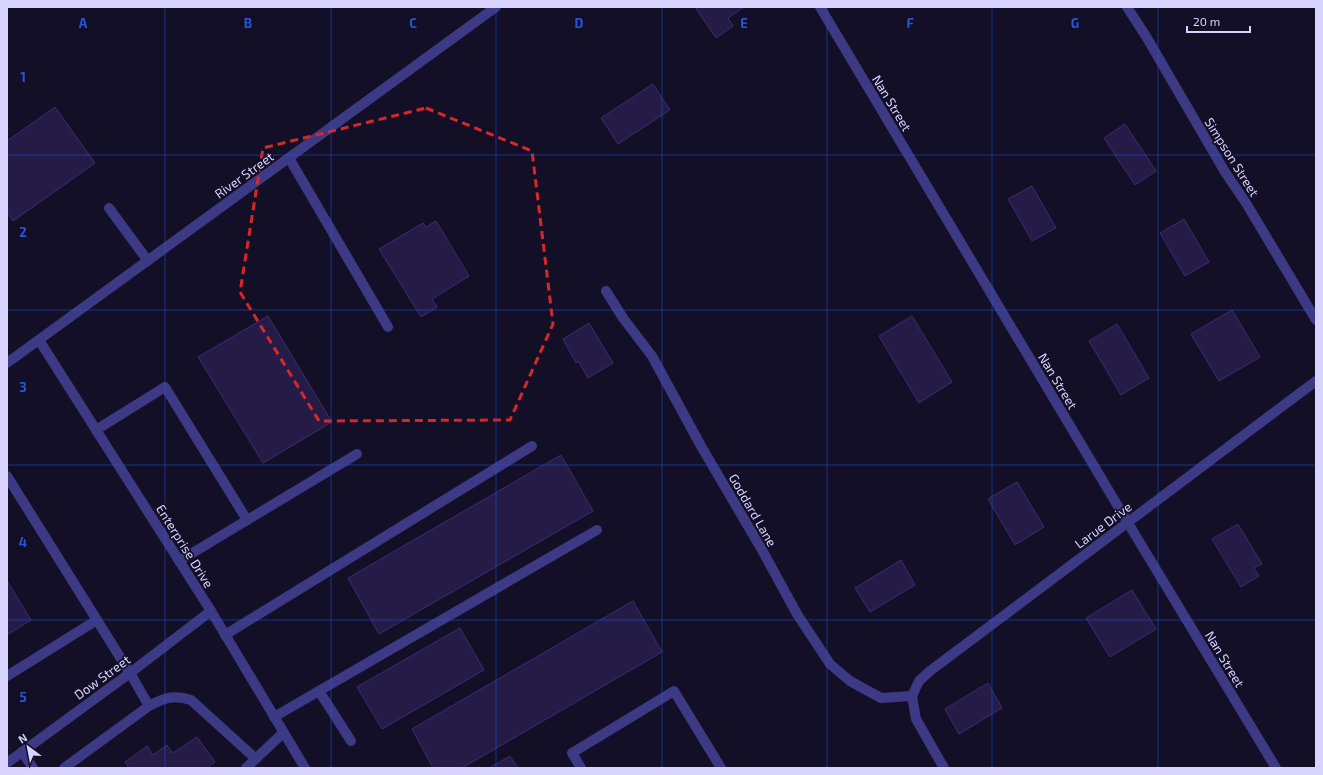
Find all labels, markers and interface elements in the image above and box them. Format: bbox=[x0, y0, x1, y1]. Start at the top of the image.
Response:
scale bar bbox=[1187, 8, 1250, 34]
text: 20 m bbox=[1193, 14, 1220, 28]
text: A bbox=[79, 15, 88, 31]
text: B bbox=[244, 15, 252, 31]
text: C bbox=[409, 15, 417, 31]
text: D bbox=[575, 15, 584, 31]
text: E bbox=[740, 15, 748, 31]
text: F bbox=[906, 15, 914, 31]
text: G bbox=[1071, 15, 1079, 31]
text: 1 bbox=[20, 69, 26, 85]
street label: Nan Street bbox=[869, 72, 915, 134]
street label: Simpson Street bbox=[1201, 115, 1263, 199]
street label: River Street bbox=[211, 148, 277, 202]
text: 2 bbox=[19, 224, 27, 240]
street label: Nan Street bbox=[1035, 350, 1081, 412]
text: 3 bbox=[19, 379, 27, 395]
street label: Goddard Lane bbox=[726, 471, 780, 549]
street label: Larue Drive bbox=[1071, 498, 1135, 552]
street label: Enterprise Drive bbox=[153, 501, 217, 591]
text: 4 bbox=[19, 534, 27, 550]
street label: Nan Street bbox=[1202, 628, 1248, 690]
street label: Dow Street bbox=[71, 651, 133, 703]
text: 5 bbox=[19, 689, 27, 705]
north arrow bbox=[8, 727, 48, 767]
text: N bbox=[16, 730, 29, 746]

